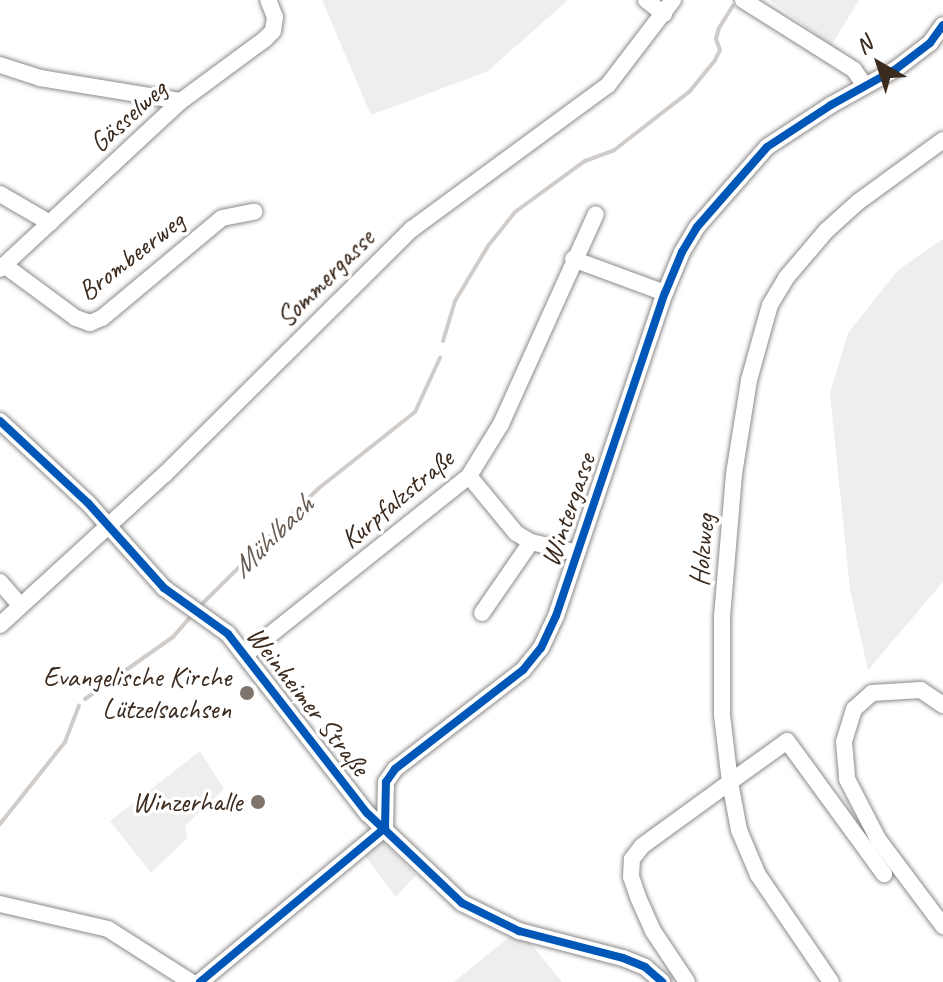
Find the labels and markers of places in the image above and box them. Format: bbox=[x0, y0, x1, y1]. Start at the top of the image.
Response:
place label: Evangelische Kirche Lützelsachsen bbox=[44, 660, 231, 726]
marker: Evangelische Kirche Lützelsachsen bbox=[238, 684, 256, 702]
place label: Winzerhalle bbox=[132, 785, 242, 819]
marker: Winzerhalle bbox=[249, 793, 267, 811]

